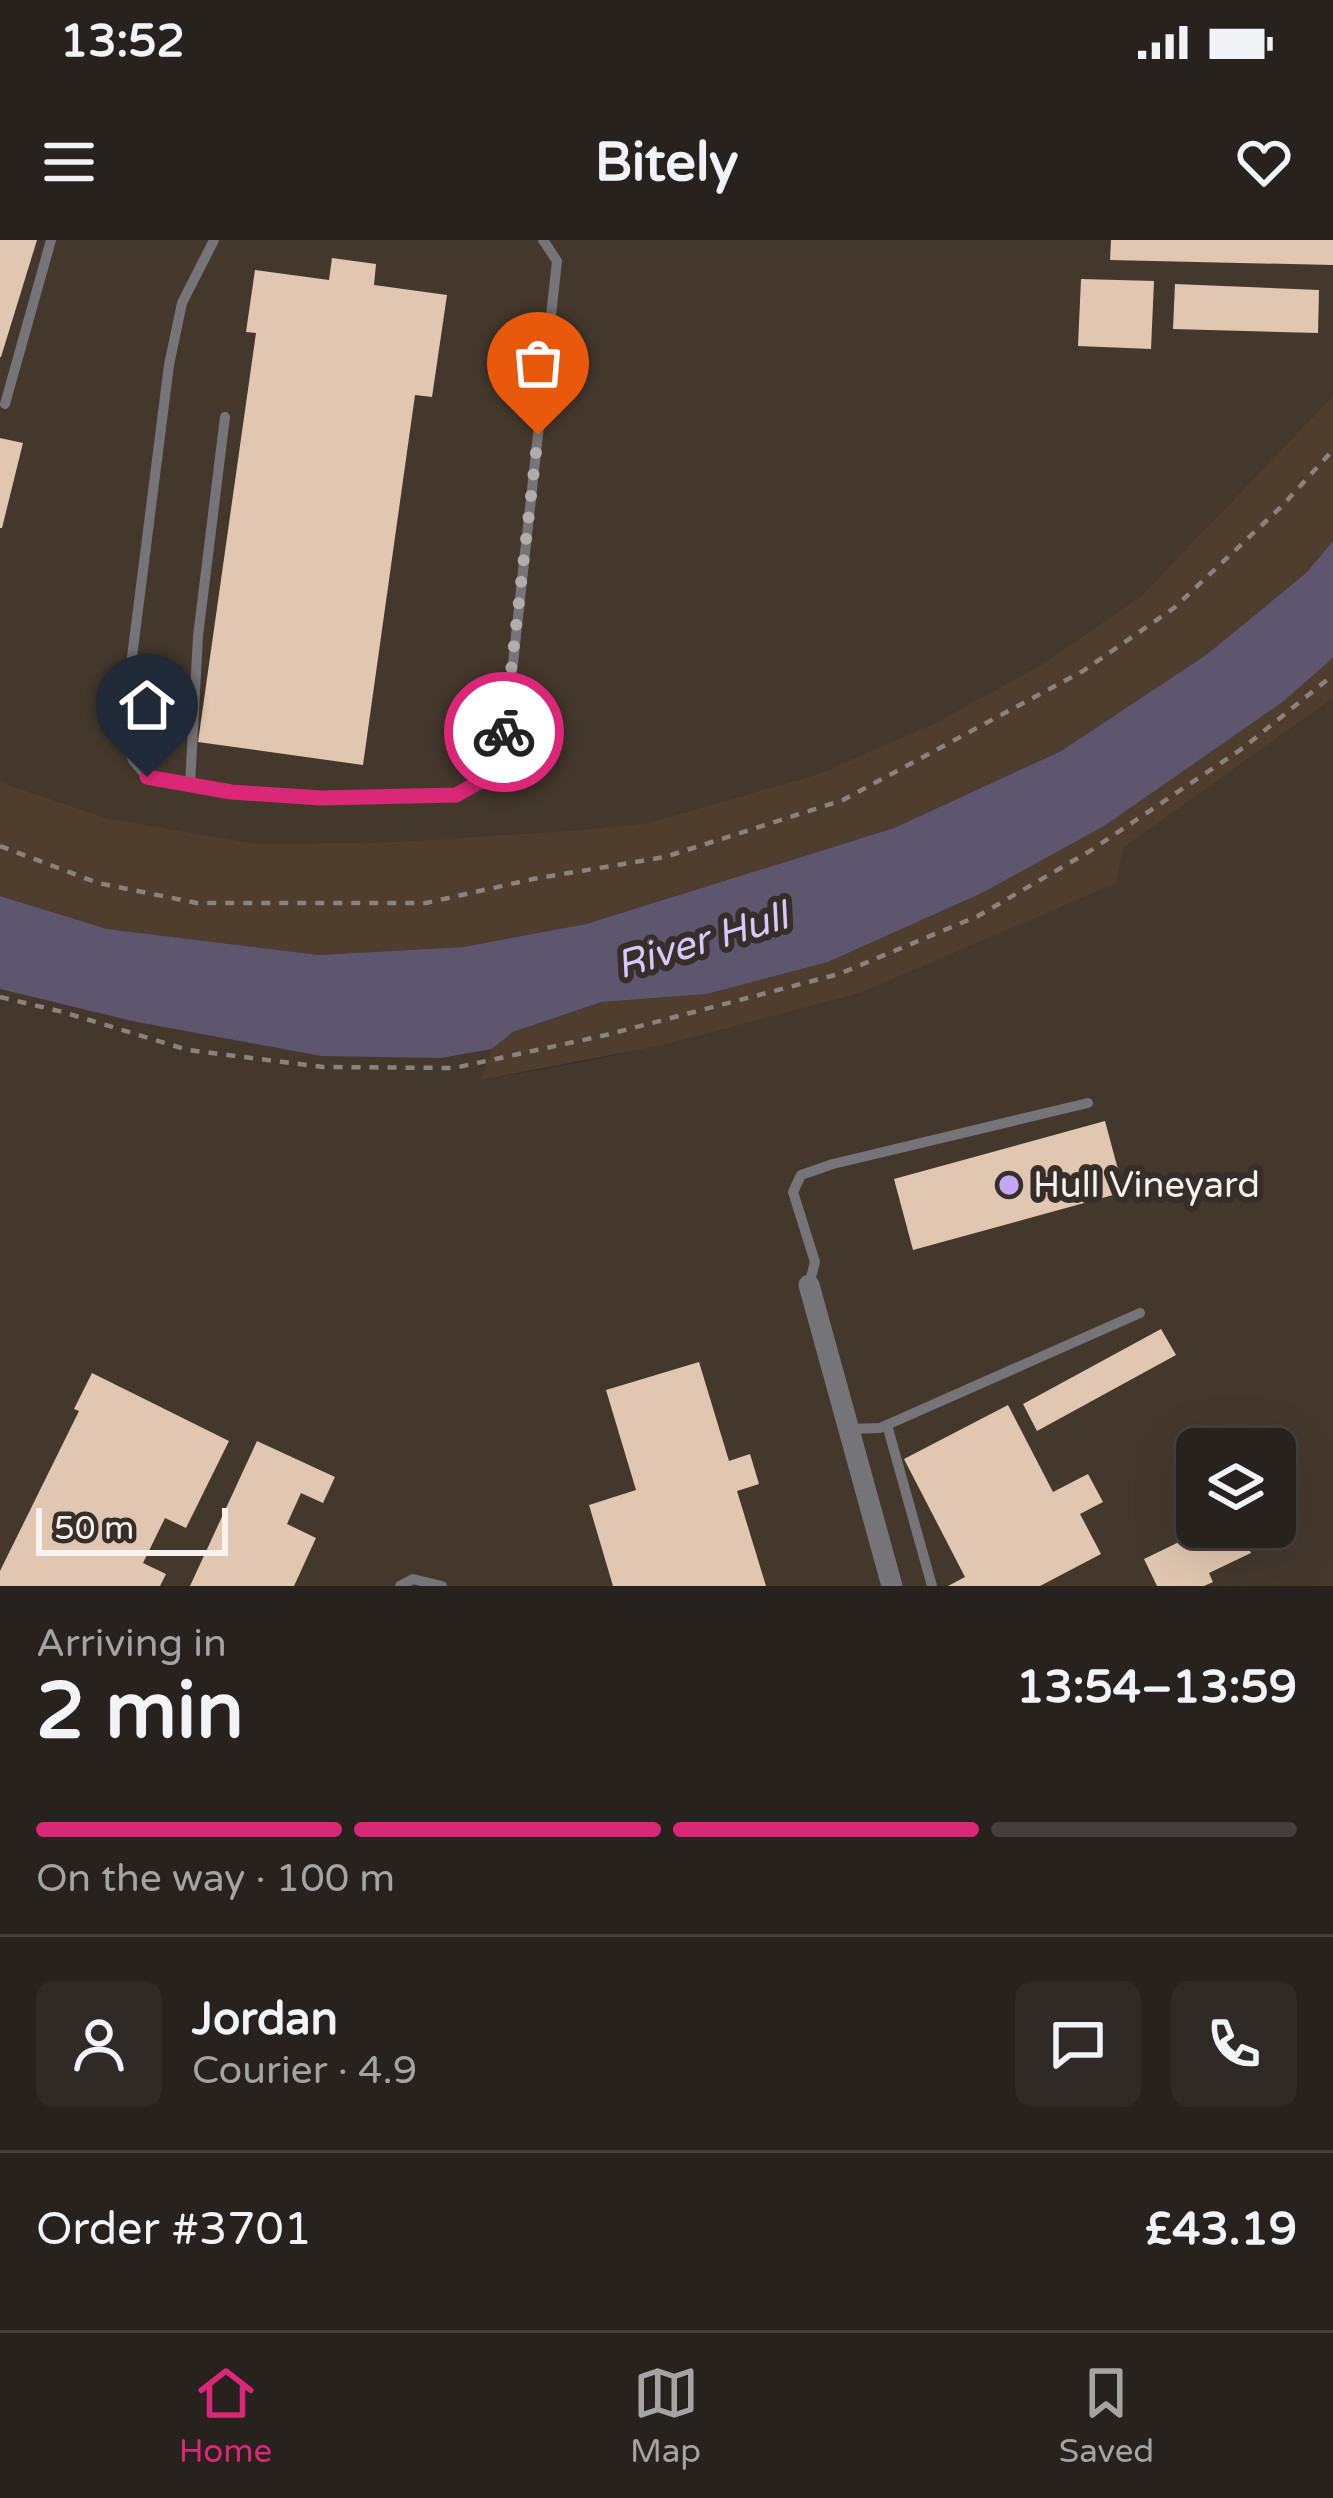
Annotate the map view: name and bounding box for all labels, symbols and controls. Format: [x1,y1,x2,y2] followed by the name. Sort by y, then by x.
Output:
[60,15,185,69] text: 13:52
[36,129,102,195] icon: menu
[1231,129,1297,195] icon: heart
[595,130,738,195] text: Bitely
[487,312,589,435] pin
[505,330,571,396] icon: bag
[96,654,198,777] pin
[114,672,180,738] icon: home
[444,672,564,792] courier
[471,699,537,765] icon: bike
[610,891,798,989] water label: River Hull
[1033,1164,1260,1207] place label: Hull Vineyard
[996,1172,1022,1198] marker: Hull Vineyard
[1176,1428,1296,1548] map controls
[1176,1428,1296,1548] button: layers
[36,1502,228,1555] scale bar
[54,1509,134,1548] text: 50 m
[36,1620,227,1667] text: Arriving in
[1016,1661,1297,1715] text: 13:54–13:59
[36,1665,244,1759] text: 2 min
[36,1855,395,1902] text: On the way · 100 m
[36,1981,162,2107] button: person
[1015,1981,1141,2107] button: chat
[1171,1981,1297,2107] button: phone
[192,1993,338,2047] text: Jordan
[192,2047,417,2094] text: Courier · 4.9
[36,2203,312,2257] text: Order #3701
[1145,2203,1297,2257] text: £43.19
[179,2360,272,2471] tab: Home
[630,2360,701,2471] tab: Map
[1059,2360,1154,2471] tab: Saved

